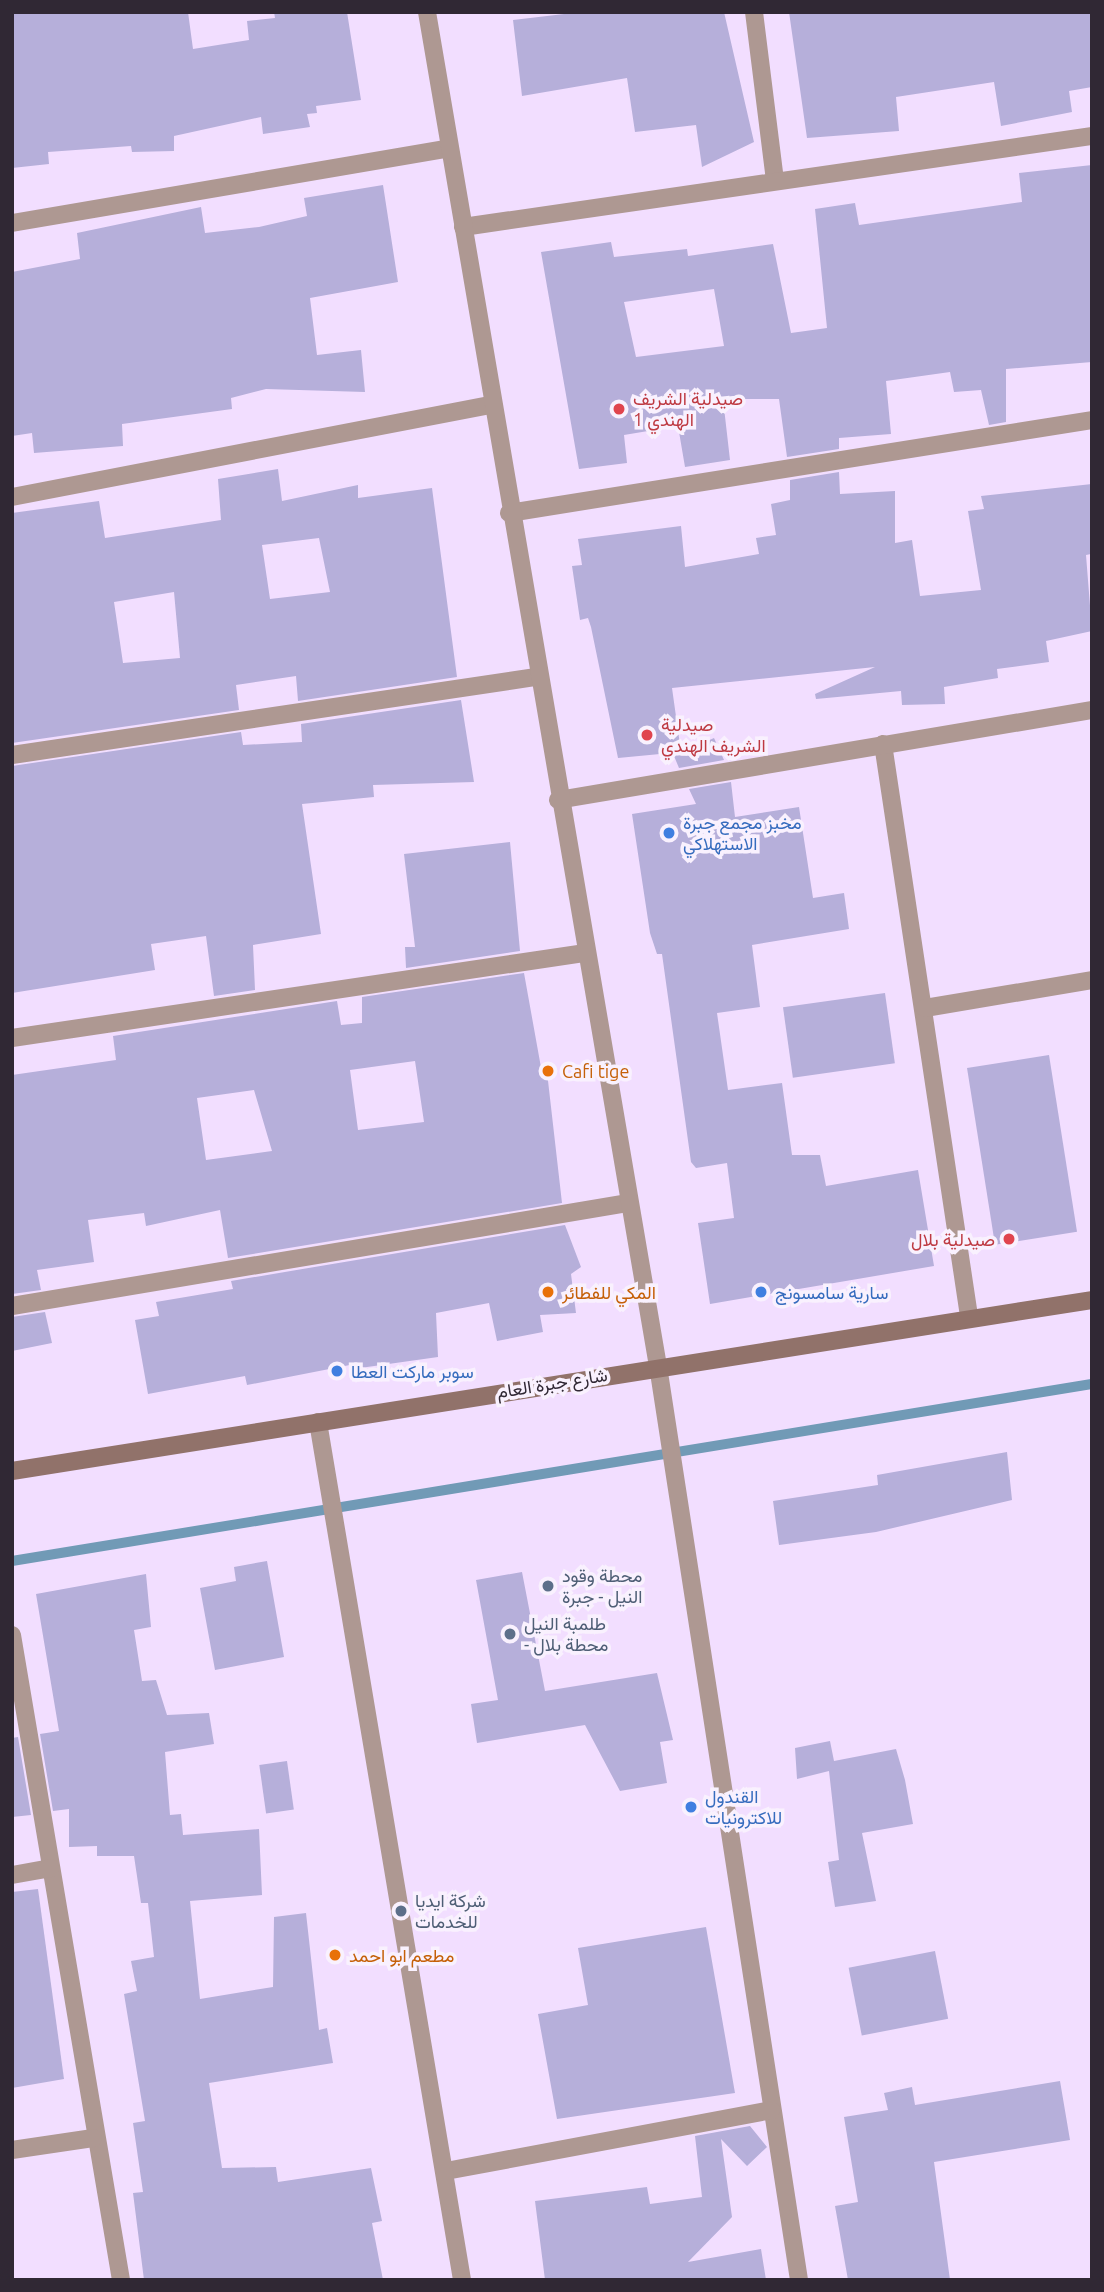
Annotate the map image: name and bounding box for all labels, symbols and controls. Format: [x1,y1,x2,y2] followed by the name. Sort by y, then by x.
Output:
[633,388,743,430] place label: صيدلية الشريف الهندي 1
[611,401,627,417] marker: صيدلية الشريف الهندي 1
[661,714,766,756] place label: صيدلية الشريف الهندي
[639,727,655,743] marker: صيدلية الشريف الهندي
[683,812,802,854] place label: مخبز مجمع جبرة الاستهلاكي
[661,825,677,841] marker: مخبز مجمع جبرة الاستهلاكي
[562,1060,629,1082] place label: Cafi tige
[540,1063,556,1079] marker: Cafi tige
[911,1228,995,1250] place label: صيدلية بلال
[1001,1231,1017,1247] marker: صيدلية بلال
[562,1281,656,1303] place label: المكي للفطائر
[775,1281,888,1303] place label: سارية سامسونج
[540,1284,556,1300] marker: المكي للفطائر
[753,1284,769,1300] marker: سارية سامسونج
[351,1360,474,1382] place label: سوبر ماركت العطا
[329,1363,345,1379] marker: سوبر ماركت العطا
[495,1364,609,1402] street label: شارع جبرة العام
[562,1565,642,1608] place label: محطة وقود النيل - جبرة
[540,1578,556,1594] marker: محطة وقود النيل - جبرة
[524,1613,608,1656] place label: طلمبة النيل - محطة بلال
[502,1626,518,1642] marker: طلمبة النيل - محطة بلال
[705,1786,782,1828] place label: القندول للاكترونيات
[683,1799,699,1815] marker: القندول للاكترونيات
[415,1890,486,1932] place label: شركة ايديا للخدمات
[393,1903,409,1919] marker: شركة ايديا للخدمات
[349,1944,454,1966] place label: مطعم ابو احمد
[327,1947,343,1963] marker: مطعم ابو احمد

